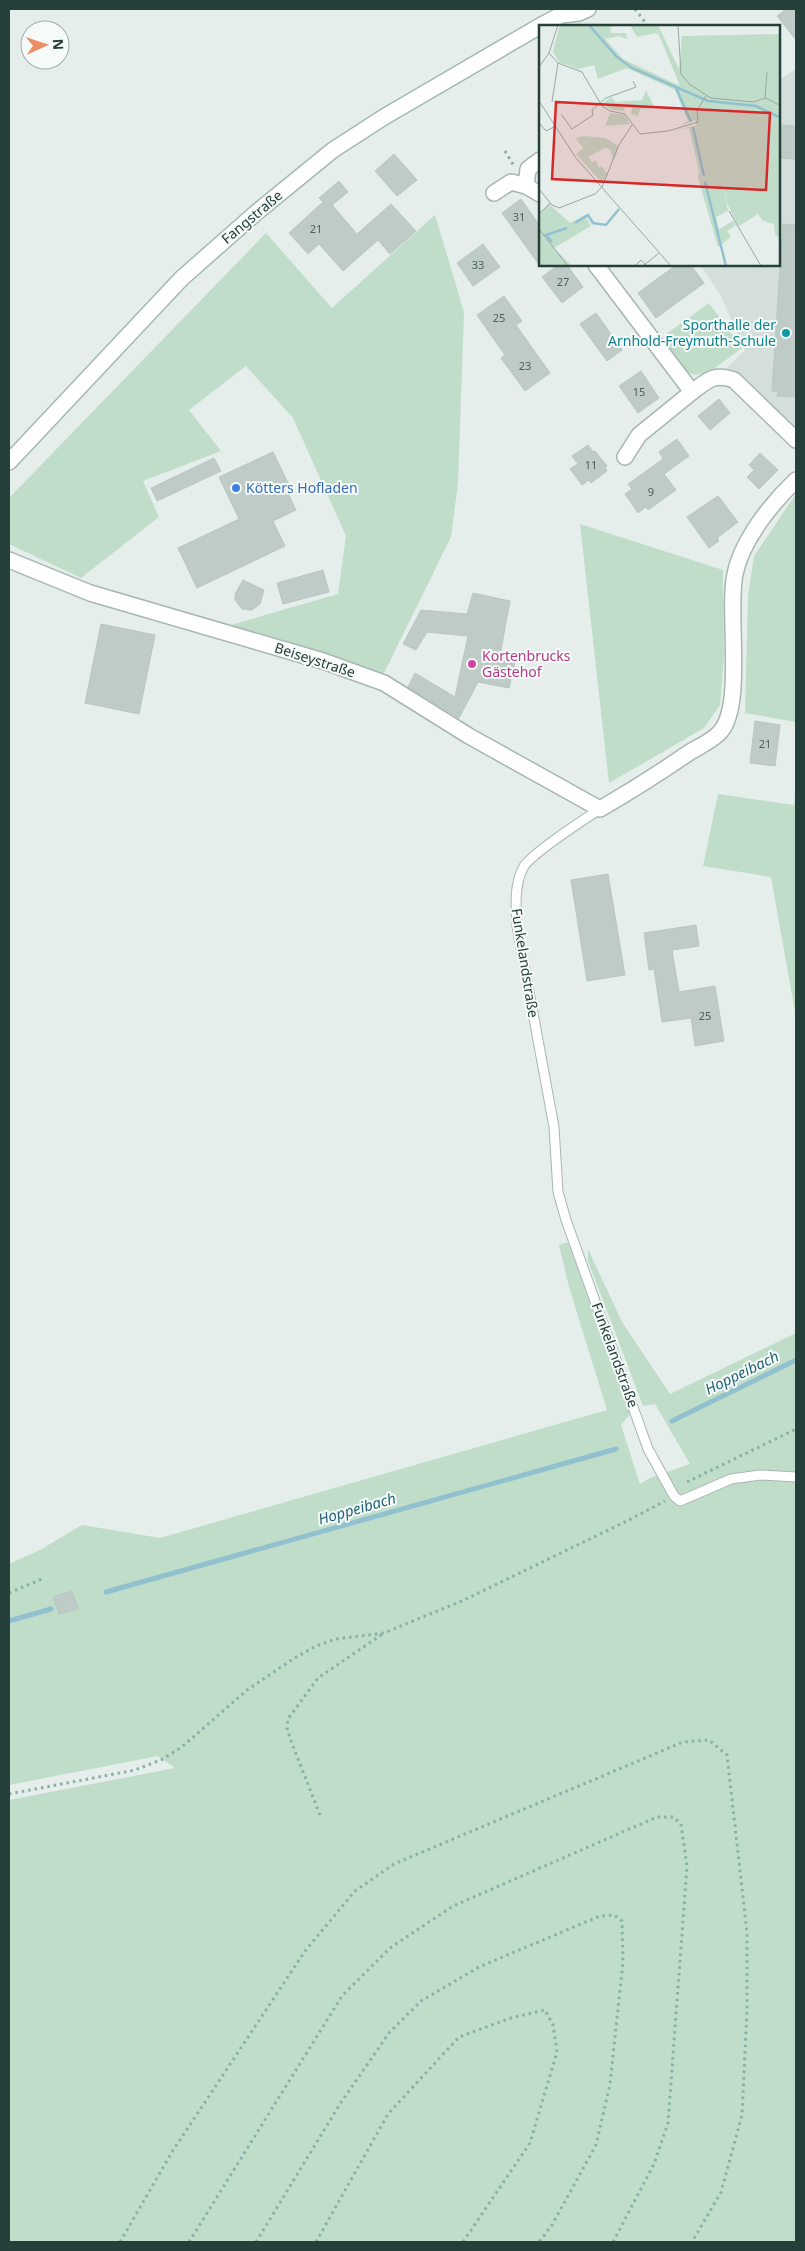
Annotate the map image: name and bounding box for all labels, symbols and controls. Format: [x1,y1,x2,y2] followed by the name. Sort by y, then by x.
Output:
[20,20,70,70] north arrow
[539,25,780,266] inset map
[49,38,68,50] text: N
[217,185,286,248] street label: Fangstraße
[513,209,525,224] house number: 31
[310,221,322,236] house number: 21
[472,257,484,272] house number: 33
[557,274,569,289] house number: 27
[493,310,505,325] house number: 25
[608,315,776,350] place label: Sporthalle der Arnhold-Freymuth-Schule
[780,327,792,339] marker: Sporthalle der Arnhold-Freymuth-Schule
[519,358,531,373] house number: 23
[633,384,645,399] house number: 15
[585,457,597,472] house number: 11
[246,478,358,497] place label: Kötters Hofladen
[230,482,242,494] marker: Kötters Hofladen
[648,484,654,499] house number: 9
[272,638,358,682] street label: Beiseystraße
[482,646,571,681] place label: Kortenbrucks Gästehof
[466,658,478,670] marker: Kortenbrucks Gästehof
[759,736,771,751] house number: 21
[507,907,544,1019] street label: Funkelandstraße
[699,1008,711,1023] house number: 25
[588,1300,643,1410] street label: Funkelandstraße
[701,1346,782,1399] water label: Hoppeibach
[315,1487,398,1529] water label: Hoppeibach

